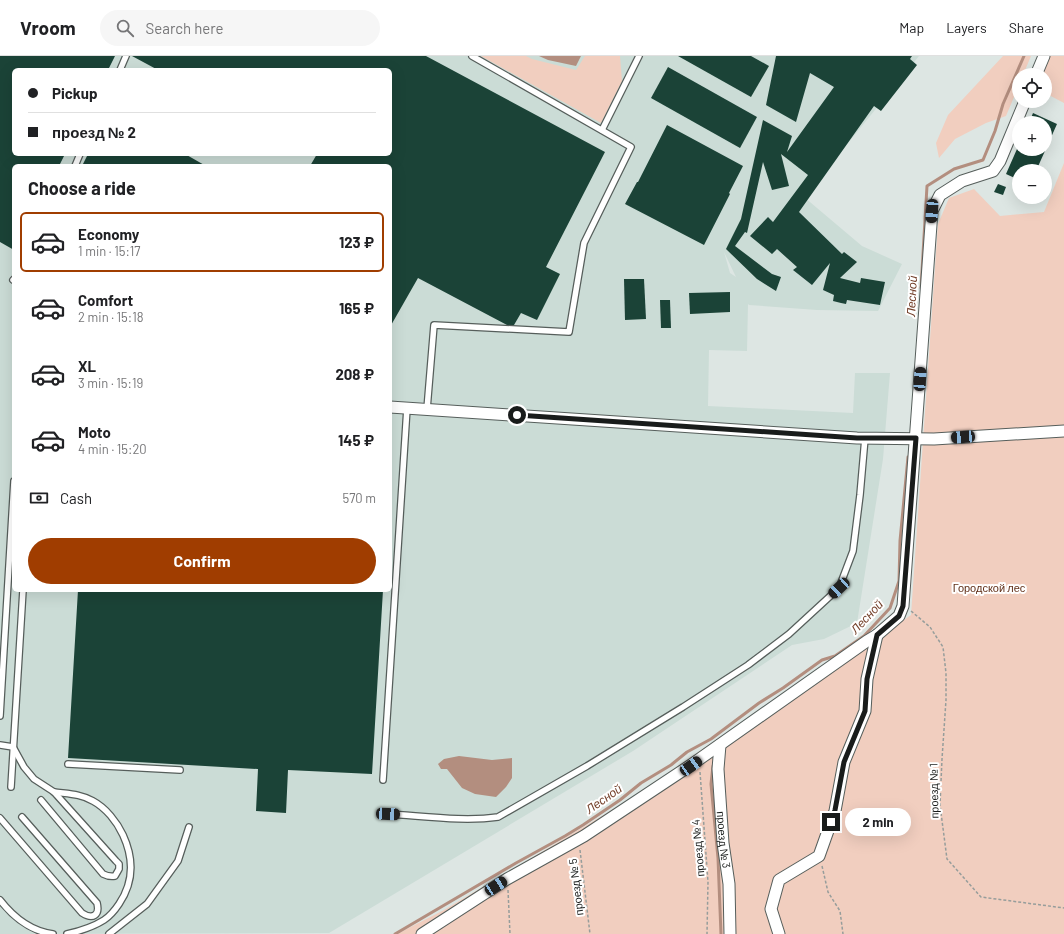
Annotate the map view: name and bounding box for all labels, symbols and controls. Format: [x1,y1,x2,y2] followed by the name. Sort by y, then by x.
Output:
[100,10,380,46] search box
[20,16,76,39] text: Vroom
[114,17,136,39] icon: search
[146,19,224,37] text: Search here
[899,19,924,36] text: Map
[946,19,987,36] text: Layers
[1009,19,1044,36] text: Share
[1012,68,1052,204] map controls
[1012,68,1052,108] button: locate
[52,84,98,102] text: Pickup
[1012,116,1052,156] button: +
[52,123,136,141] text: проезд № 2
[1012,164,1052,204] button: −
[28,177,136,199] text: Choose a ride
[925,199,939,223] car
[30,224,66,260] icon: car
[78,225,139,243] text: Economy
[339,233,374,251] text: 123 ₽
[78,243,141,259] text: 1 min · 15:17
[903,275,919,318] water label: Лесной
[30,290,66,326] icon: car
[78,291,133,309] text: Comfort
[339,299,374,317] text: 165 ₽
[78,309,144,325] text: 2 min · 15:18
[30,356,66,392] icon: car
[78,357,96,375] text: XL
[335,365,374,383] text: 208 ₽
[913,367,927,391] car
[78,375,143,391] text: 3 min · 15:19
[508,406,526,424] route start
[30,422,66,458] icon: car
[78,423,111,441] text: Moto
[951,430,975,444] car
[338,431,374,449] text: 145 ₽
[78,441,147,457] text: 4 min · 15:20
[28,487,50,509] icon: cash
[60,489,92,507] text: Cash
[342,490,376,506] text: 570 m
[28,538,376,584] button: Confirm
[826,575,852,601] car
[953,581,1026,594] park label: Городской лес
[847,596,885,637] water label: Лесной
[678,754,704,778] car
[927,763,940,819] street label: проезд № 1
[582,781,624,816] water label: Лесной
[376,807,400,821] car
[845,808,911,836] callout: 2 min
[715,811,734,869] street label: проезд № 3
[822,813,840,831] route end
[862,814,894,830] text: 2 min
[689,819,706,877] street label: проезд № 4
[566,858,585,916] street label: проезд № 5
[483,874,509,898] car

